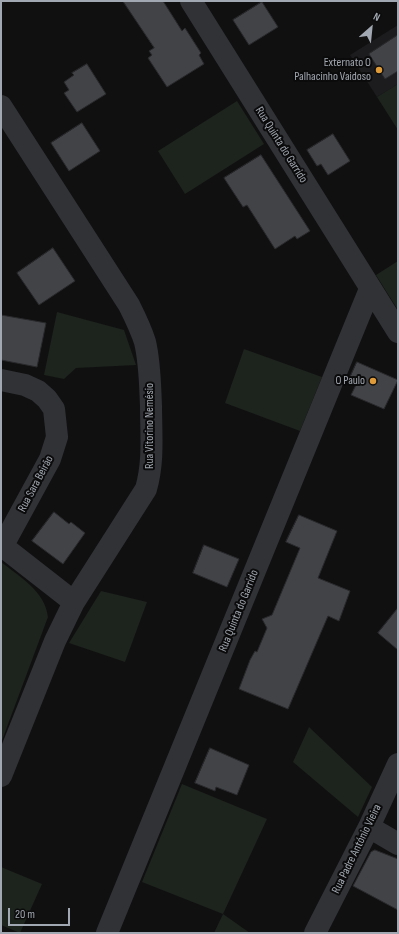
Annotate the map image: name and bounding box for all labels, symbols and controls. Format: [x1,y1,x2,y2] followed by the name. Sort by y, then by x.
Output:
[351,8,391,48] north arrow
[371,10,382,24] text: N
[294,56,371,84] place label: Externato O Palhacinho Vaidoso
[374,65,384,75] marker: Externato O Palhacinho Vaidoso
[252,104,310,186] street label: Rua Quinta do Garrido
[335,374,365,388] place label: O Paulo
[368,376,378,386] marker: O Paulo
[143,383,157,469] street label: Rua Vitorino Nemésio
[15,453,57,515] street label: Rua Sara Beirão
[216,568,262,654] street label: Rua Quinta do Garrido
[329,802,385,896] street label: Rua Padre António Vieira
[10,900,72,926] scale bar
[15,907,35,922] text: 20 m

